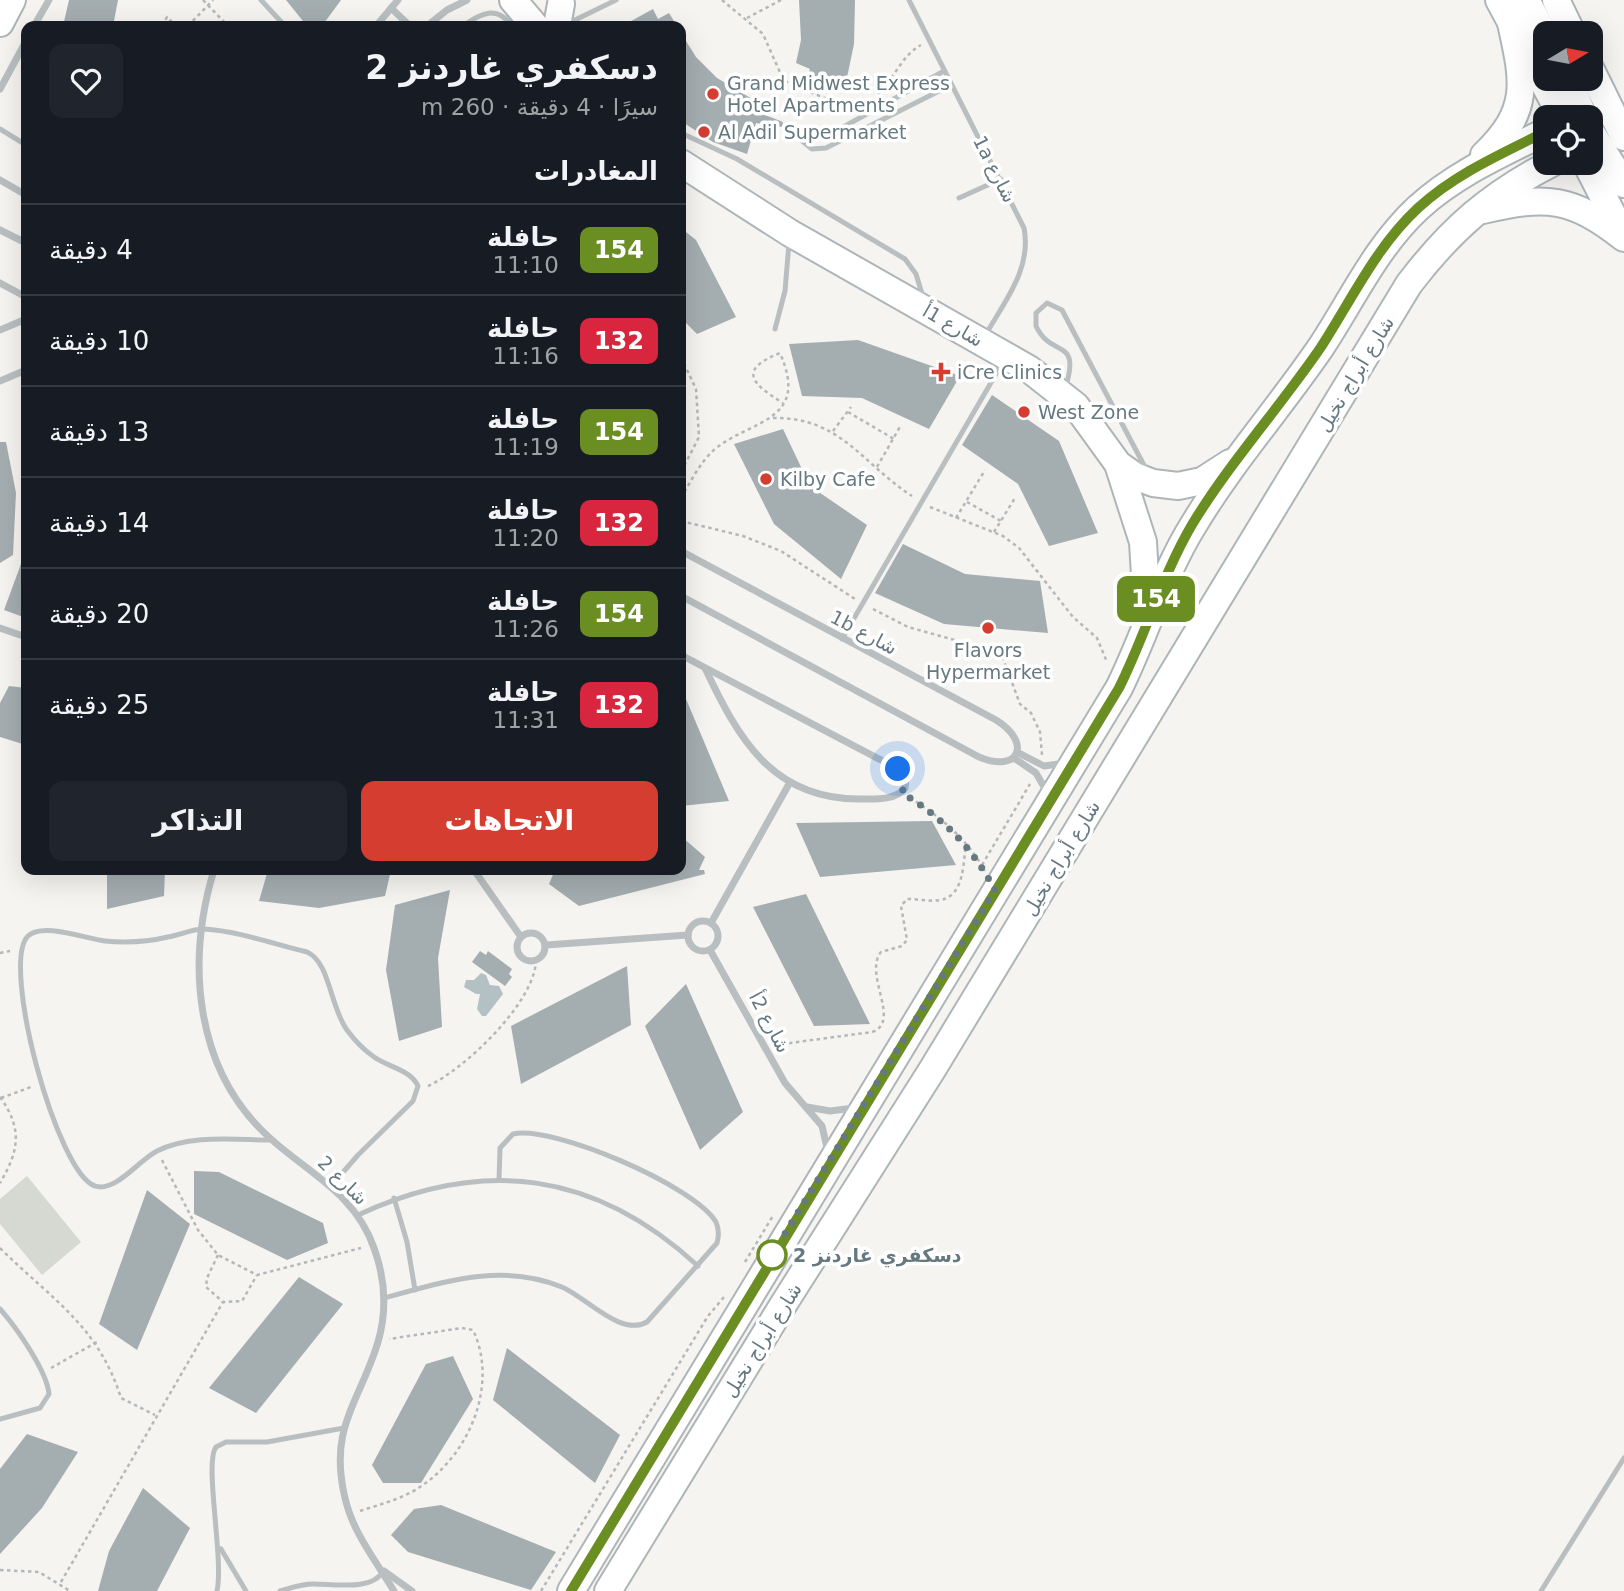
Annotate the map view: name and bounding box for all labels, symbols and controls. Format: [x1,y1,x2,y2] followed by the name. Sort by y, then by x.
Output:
[1533,21,1603,91] north arrow
[1533,21,1603,175] map controls
[49,44,123,118] button: heart
[365,48,658,87] text: دسكفري غاردنز 2
[727,72,950,116] place label: Grand Midwest Express Hotel Apartments
[705,86,721,102] marker: Grand Midwest Express Hotel Apartments
[421,94,658,120] text: سيرًا · 4 دقيقة · 260 m
[1533,105,1603,175] button: locate
[718,121,906,143] place label: Al Adil Supermarket
[696,124,712,140] marker: Al Adil Supermarket
[968,132,1021,207] street label: 1a شارع
[534,156,658,186] text: المغادرات
[487,222,559,252] text: حافلة
[49,235,133,265] text: 4 دقيقة
[594,236,644,264] text: 154
[493,252,559,278] text: 11:10
[919,298,987,352] street label: شارع 1أ
[1311,312,1399,436] street label: شارع أبراج نخيل
[487,313,559,343] text: حافلة
[49,326,149,356] text: 10 دقيقة
[594,327,644,355] text: 132
[493,343,559,369] text: 11:16
[957,361,1062,383] place label: iCre Clinics
[931,362,951,382] marker: iCre Clinics
[1038,401,1139,423] place label: West Zone
[487,404,559,434] text: حافلة
[1016,404,1032,420] marker: West Zone
[49,417,149,447] text: 13 دقيقة
[594,418,644,446] text: 154
[493,434,559,460] text: 11:19
[780,468,876,490] place label: Kilby Cafe
[758,471,774,487] marker: Kilby Cafe
[487,495,559,525] text: حافلة
[49,508,149,538] text: 14 دقيقة
[594,509,644,537] text: 132
[493,525,559,551] text: 11:20
[1116,576,1196,622] line badge: 154
[1131,585,1181,613] text: 154
[487,586,559,616] text: حافلة
[49,599,149,629] text: 20 دقيقة
[594,600,644,628] text: 154
[826,605,901,660] street label: 1b شارع
[493,616,559,642] text: 11:26
[980,620,996,636] marker: Flavors Hypermarket
[926,639,1050,683] place label: Flavors Hypermarket
[487,677,559,707] text: حافلة
[49,690,149,720] text: 25 دقيقة
[594,691,644,719] text: 132
[493,707,559,733] text: 11:31
[880,751,915,786] your location
[49,781,347,861] button: التذاكر
[361,781,658,861] button: الاتجاهات
[1017,796,1105,920] street label: شارع أبراج نخيل
[744,987,796,1057] street label: شارع 2أ
[313,1151,372,1210] street label: شارع 2
[757,1240,787,1270] marker: دسكفري غاردنز 2
[793,1244,962,1268] place label: دسكفري غاردنز 2
[717,1278,807,1402] street label: شارع أبراج نخيل

